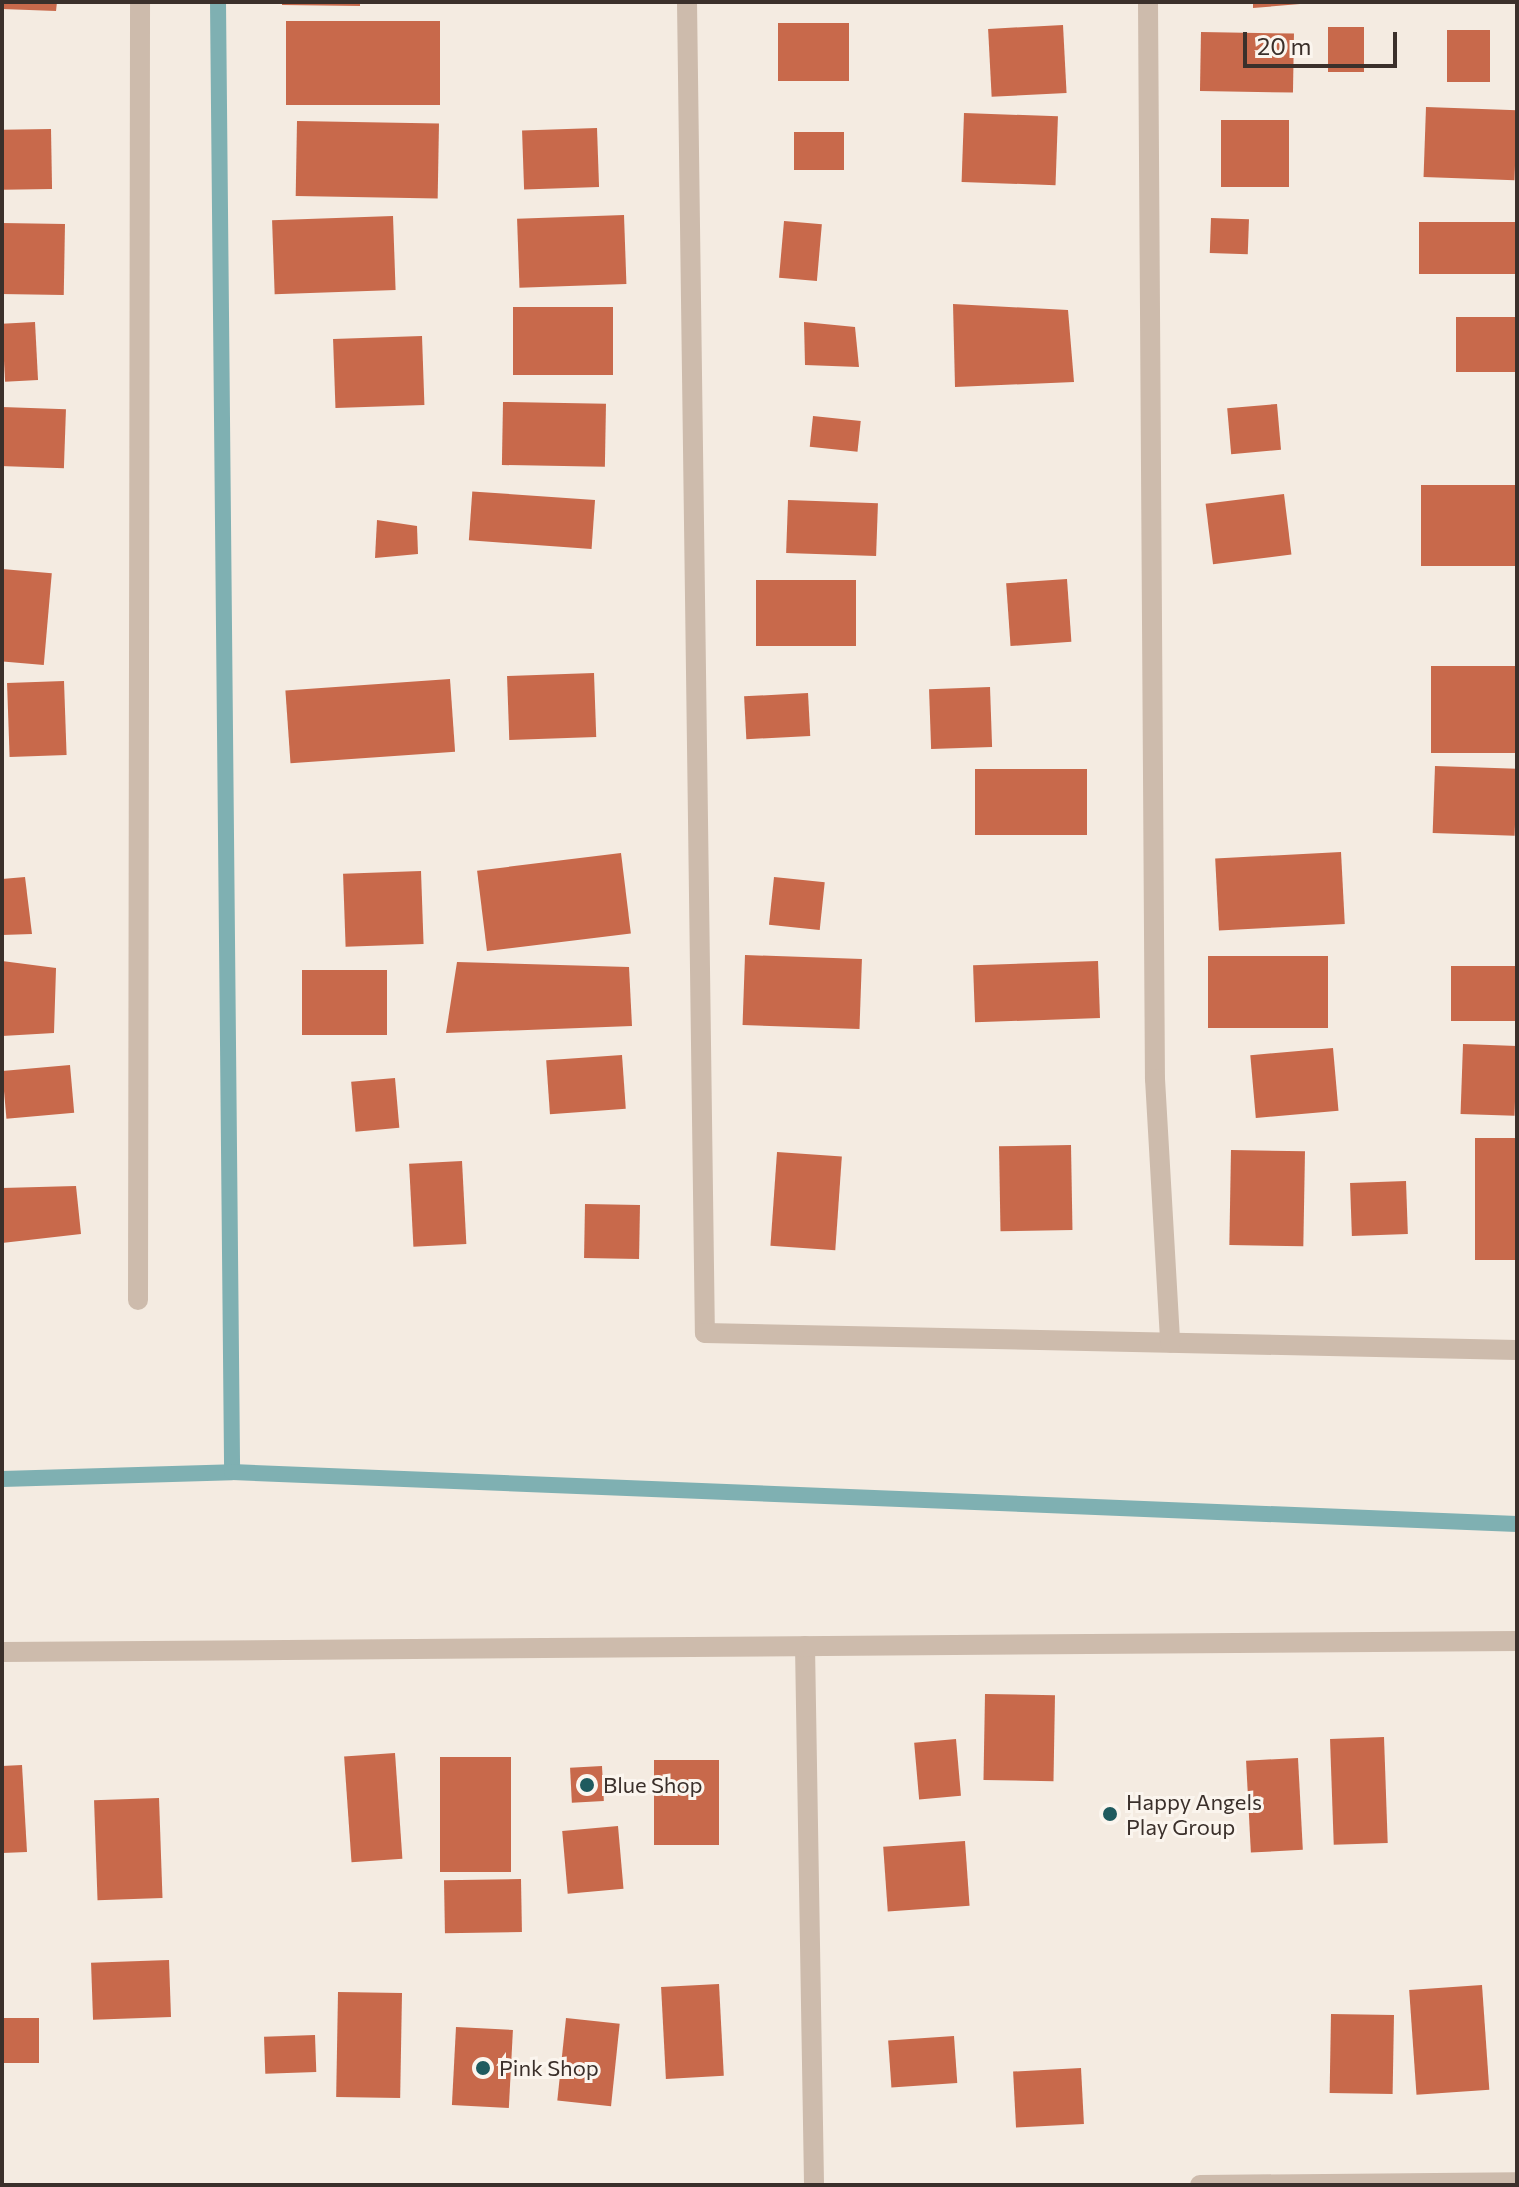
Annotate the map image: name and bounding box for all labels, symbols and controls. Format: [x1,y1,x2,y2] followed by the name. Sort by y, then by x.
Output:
[1247,16,1401,66] scale bar
[1257,31,1311,60] text: 20 m
[603,1772,703,1798] place label: Blue Shop
[578,1776,596,1794] marker: Blue Shop
[1126,1788,1262,1840] place label: Happy Angels Play Group
[1101,1805,1119,1823] marker: Happy Angels Play Group
[499,2055,599,2081] place label: Pink Shop
[474,2059,492,2077] marker: Pink Shop

